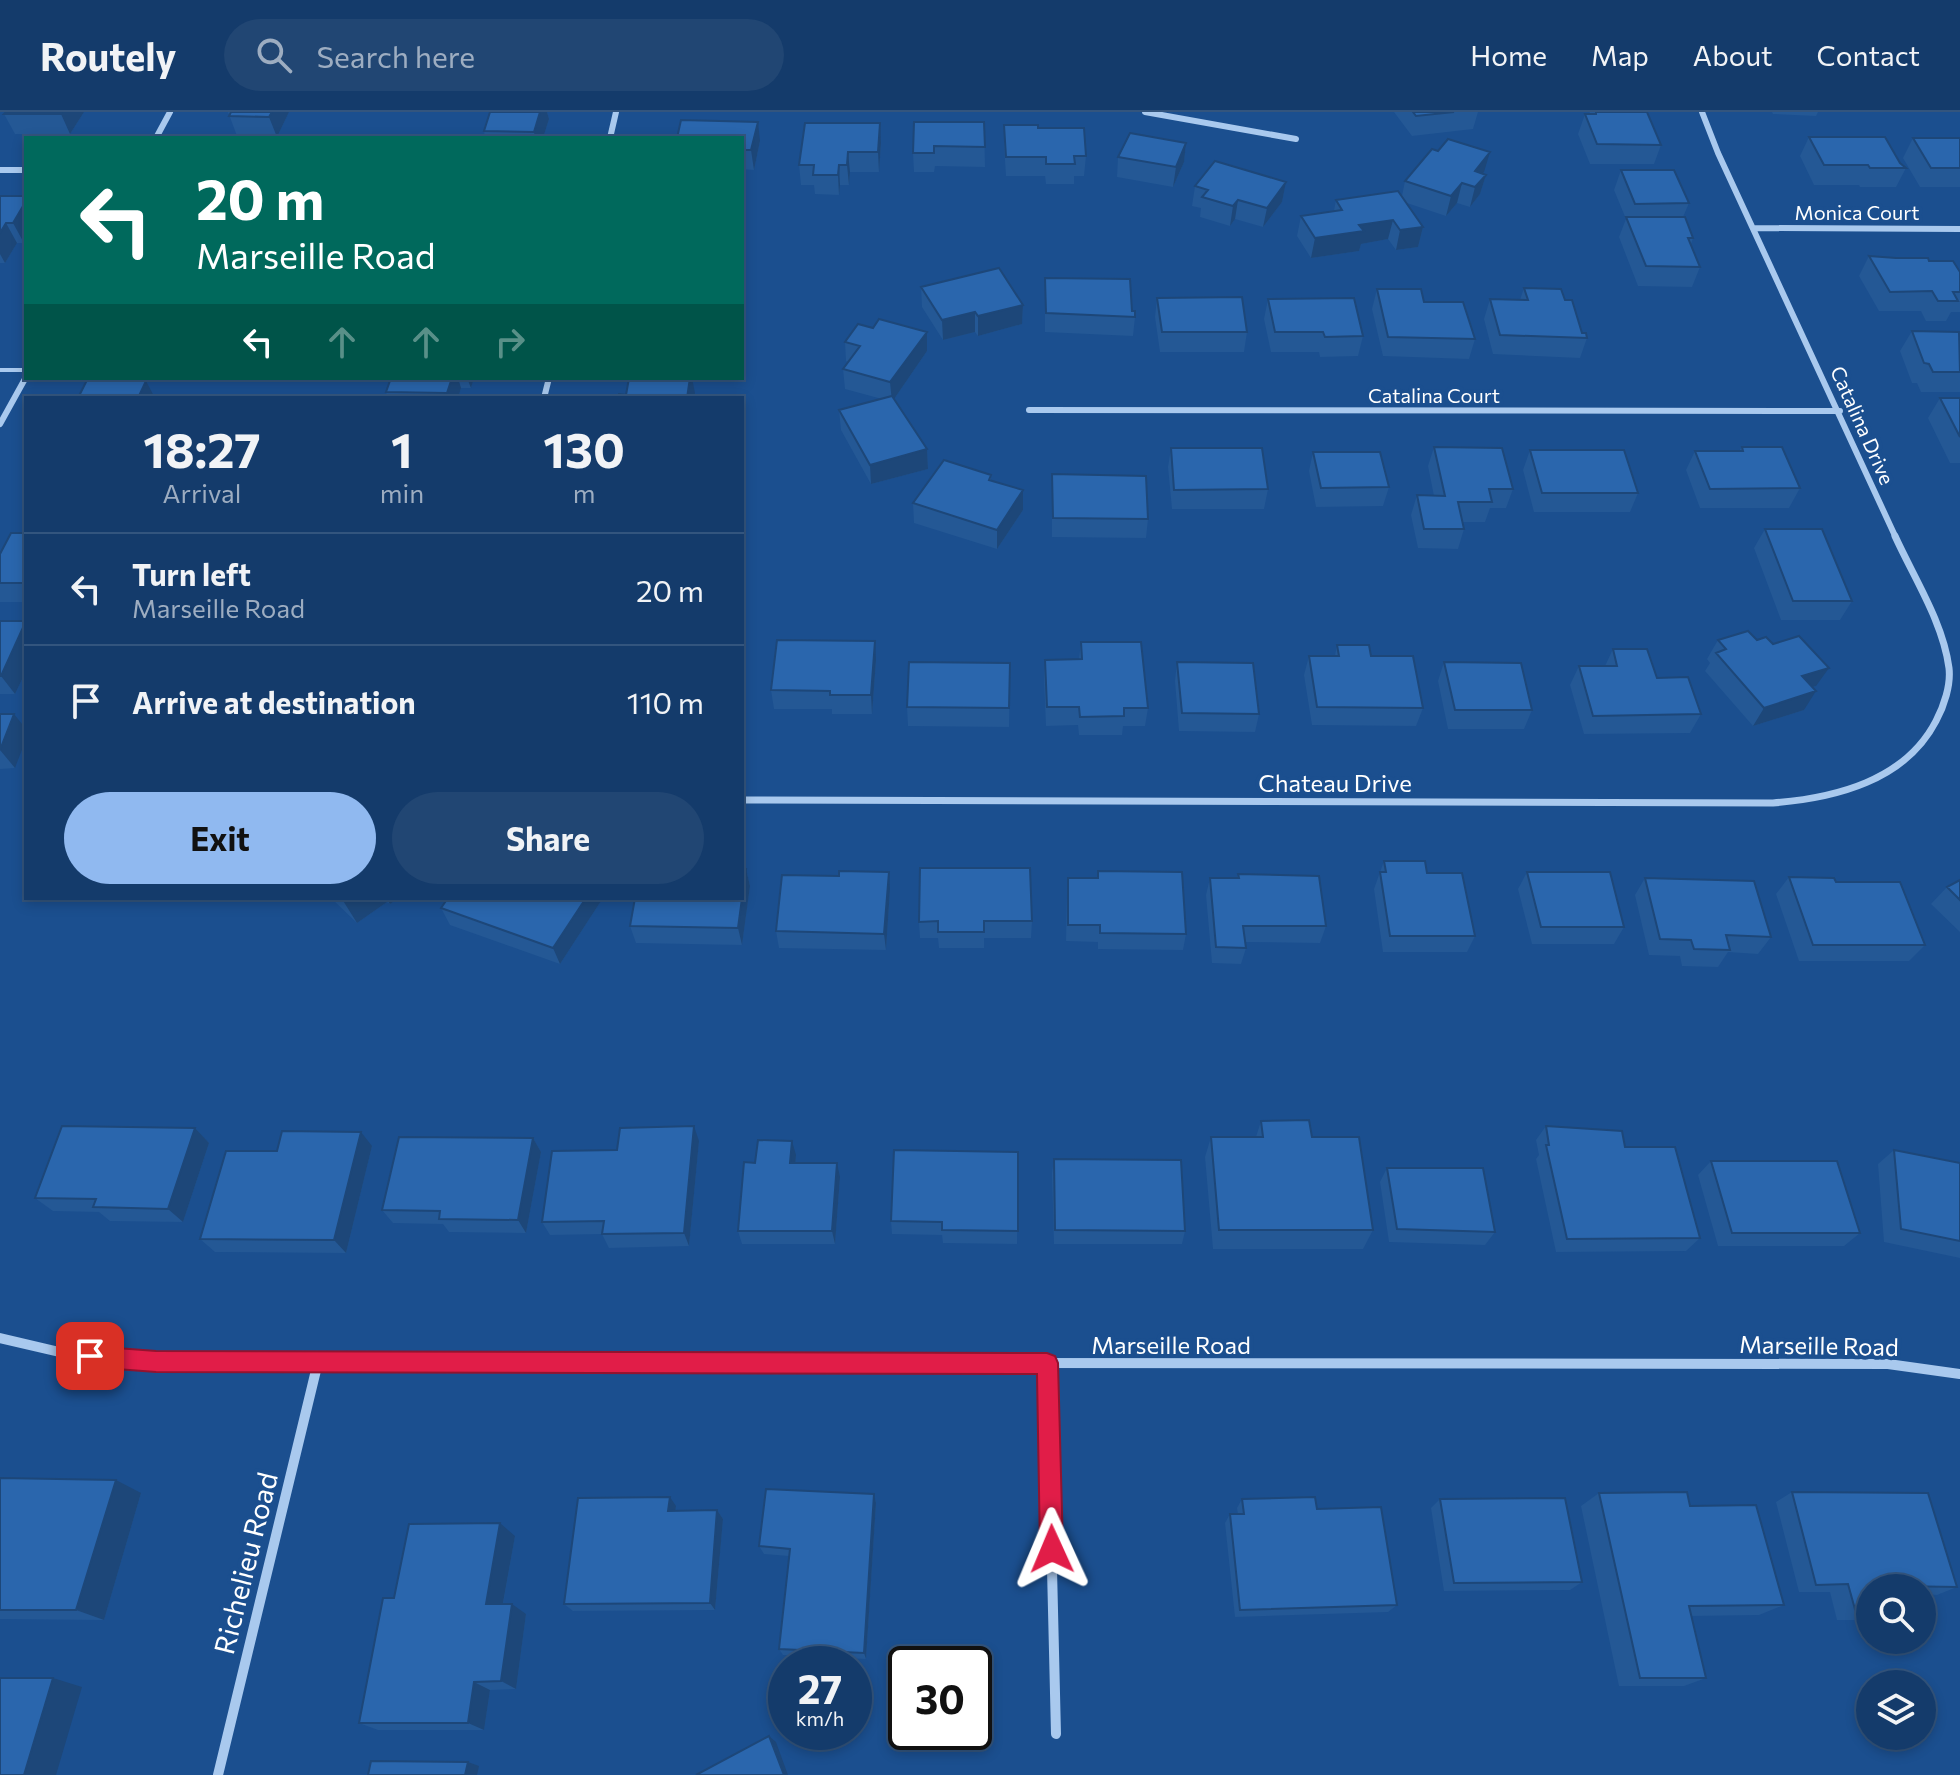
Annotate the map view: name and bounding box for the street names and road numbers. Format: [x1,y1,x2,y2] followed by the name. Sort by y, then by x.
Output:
[1795,200,1919,224] street label: Monica Court
[1826,362,1900,488] street label: Catalina Drive
[1368,383,1500,407] street label: Catalina Court
[1258,768,1412,797] street label: Chateau Drive
[1739,1329,1899,1361] street label: Marseille Road
[1091,1330,1251,1359] street label: Marseille Road
[206,1469,284,1657] street label: Richelieu Road

